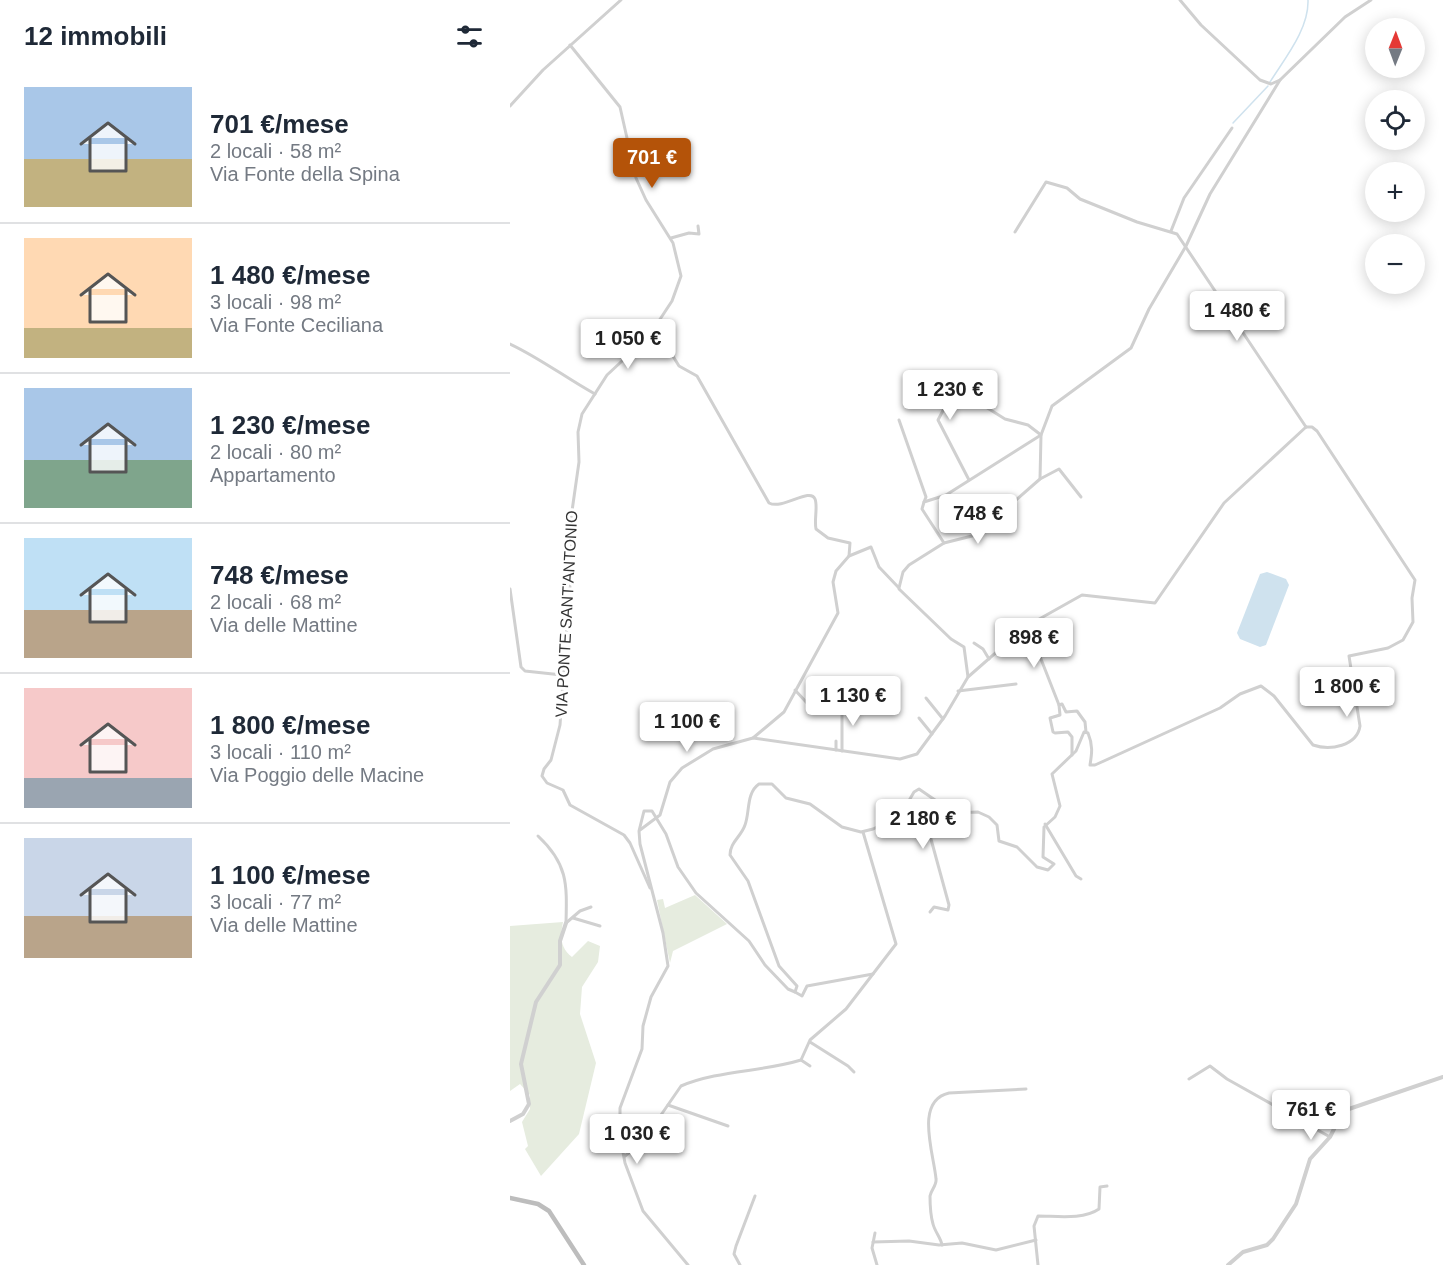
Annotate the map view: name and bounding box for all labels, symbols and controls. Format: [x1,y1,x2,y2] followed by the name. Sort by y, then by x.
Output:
[1365,18,1425,78] north arrow
[1365,18,1425,294] map controls
[453,20,486,53] icon: filters
[24,21,167,51] text: 12 immobili
[1365,90,1425,150] button: locate
[210,109,349,139] text: 701 €/mese
[72,111,144,183] icon: home
[610,138,694,189] pin: 701 €
[210,140,341,162] text: 2 locali · 58 m²
[627,146,677,168] text: 701 €
[1365,162,1425,222] button: +
[210,163,400,185] text: Via Fonte della Spina
[1365,234,1425,294] button: −
[210,260,370,290] text: 1 480 €/mese
[72,262,144,334] icon: home
[210,291,341,313] text: 3 locali · 98 m²
[1182,291,1292,342] pin: 1 480 €
[1204,299,1270,321] text: 1 480 €
[210,314,383,336] text: Via Fonte Ceciliana
[573,319,683,370] pin: 1 050 €
[595,327,661,349] text: 1 050 €
[895,370,1005,421] pin: 1 230 €
[917,378,983,400] text: 1 230 €
[210,410,370,440] text: 1 230 €/mese
[72,412,144,484] icon: home
[210,441,341,463] text: 2 locali · 80 m²
[210,464,336,486] text: Appartamento
[936,494,1020,545] pin: 748 €
[953,502,1003,524] text: 748 €
[553,510,580,718] street label: VIA PONTE SANT'ANTONIO
[210,560,349,590] text: 748 €/mese
[72,562,144,634] icon: home
[210,591,341,613] text: 2 locali · 68 m²
[210,614,358,636] text: Via delle Mattine
[992,618,1076,669] pin: 898 €
[1009,626,1059,648] text: 898 €
[1292,667,1402,718] pin: 1 800 €
[1314,675,1380,697] text: 1 800 €
[798,676,908,727] pin: 1 130 €
[820,684,886,706] text: 1 130 €
[632,702,742,753] pin: 1 100 €
[210,710,370,740] text: 1 800 €/mese
[654,710,720,732] text: 1 100 €
[72,712,144,784] icon: home
[210,741,351,763] text: 3 locali · 110 m²
[210,764,424,786] text: Via Poggio delle Macine
[868,799,978,850] pin: 2 180 €
[890,807,956,829] text: 2 180 €
[210,860,370,890] text: 1 100 €/mese
[72,862,144,934] icon: home
[210,891,341,913] text: 3 locali · 77 m²
[210,914,358,936] text: Via delle Mattine
[1269,1090,1353,1141] pin: 761 €
[1286,1098,1336,1120] text: 761 €
[582,1114,692,1165] pin: 1 030 €
[604,1122,670,1144] text: 1 030 €

